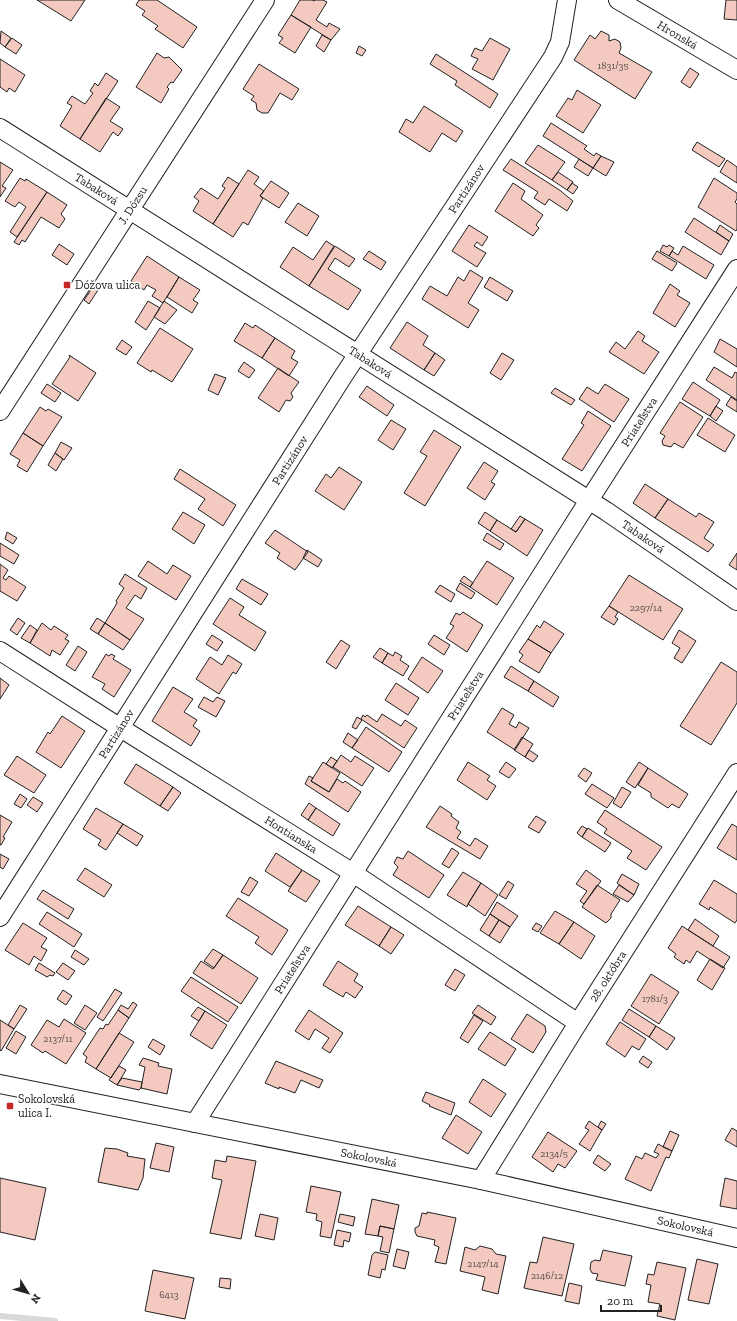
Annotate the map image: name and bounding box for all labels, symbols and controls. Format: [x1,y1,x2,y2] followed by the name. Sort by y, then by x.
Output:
[655,18,700,52] street label: Hronská
[597,60,629,72] house number: 1831/35
[445,161,488,216] street label: Partizánov
[72,170,121,208] street label: Tabaková
[115,183,150,227] street label: J. Dózsu
[75,278,141,292] place label: Dóžova ulica
[62,280,72,290] marker: Dóžova ulica
[346,343,395,381] street label: Tabaková
[618,394,660,449] street label: Priateľstva
[269,433,311,488] street label: Partizánov
[619,517,668,556] street label: Tabaková
[630,602,663,614] house number: 2297/14
[445,668,486,723] street label: Priateľstva
[95,706,137,761] street label: Partizánov
[262,813,320,856] street label: Hontianska
[271,942,313,997] street label: Priateľstva
[586,948,629,1004] street label: 28. októbra
[642,993,668,1005] house number: 1781/3
[43,1033,73,1045] house number: 2137/11
[18,1092,75,1120] place label: Sokolovská ulica I.
[5,1101,15,1111] marker: Sokolovská ulica I.
[339,1145,398,1170] street label: Sokolovská
[540,1148,568,1160] house number: 2134/5
[656,1213,715,1239] street label: Sokolovská
[467,1258,499,1270] house number: 2147/14
[531,1270,563,1282] house number: 2146/12
[8,1273,48,1313] north arrow
[601,1287,661,1313] scale bar
[159,1289,179,1301] house number: 6413
[27,1291,43,1306] text: N
[607,1294,634,1308] text: 20 m

